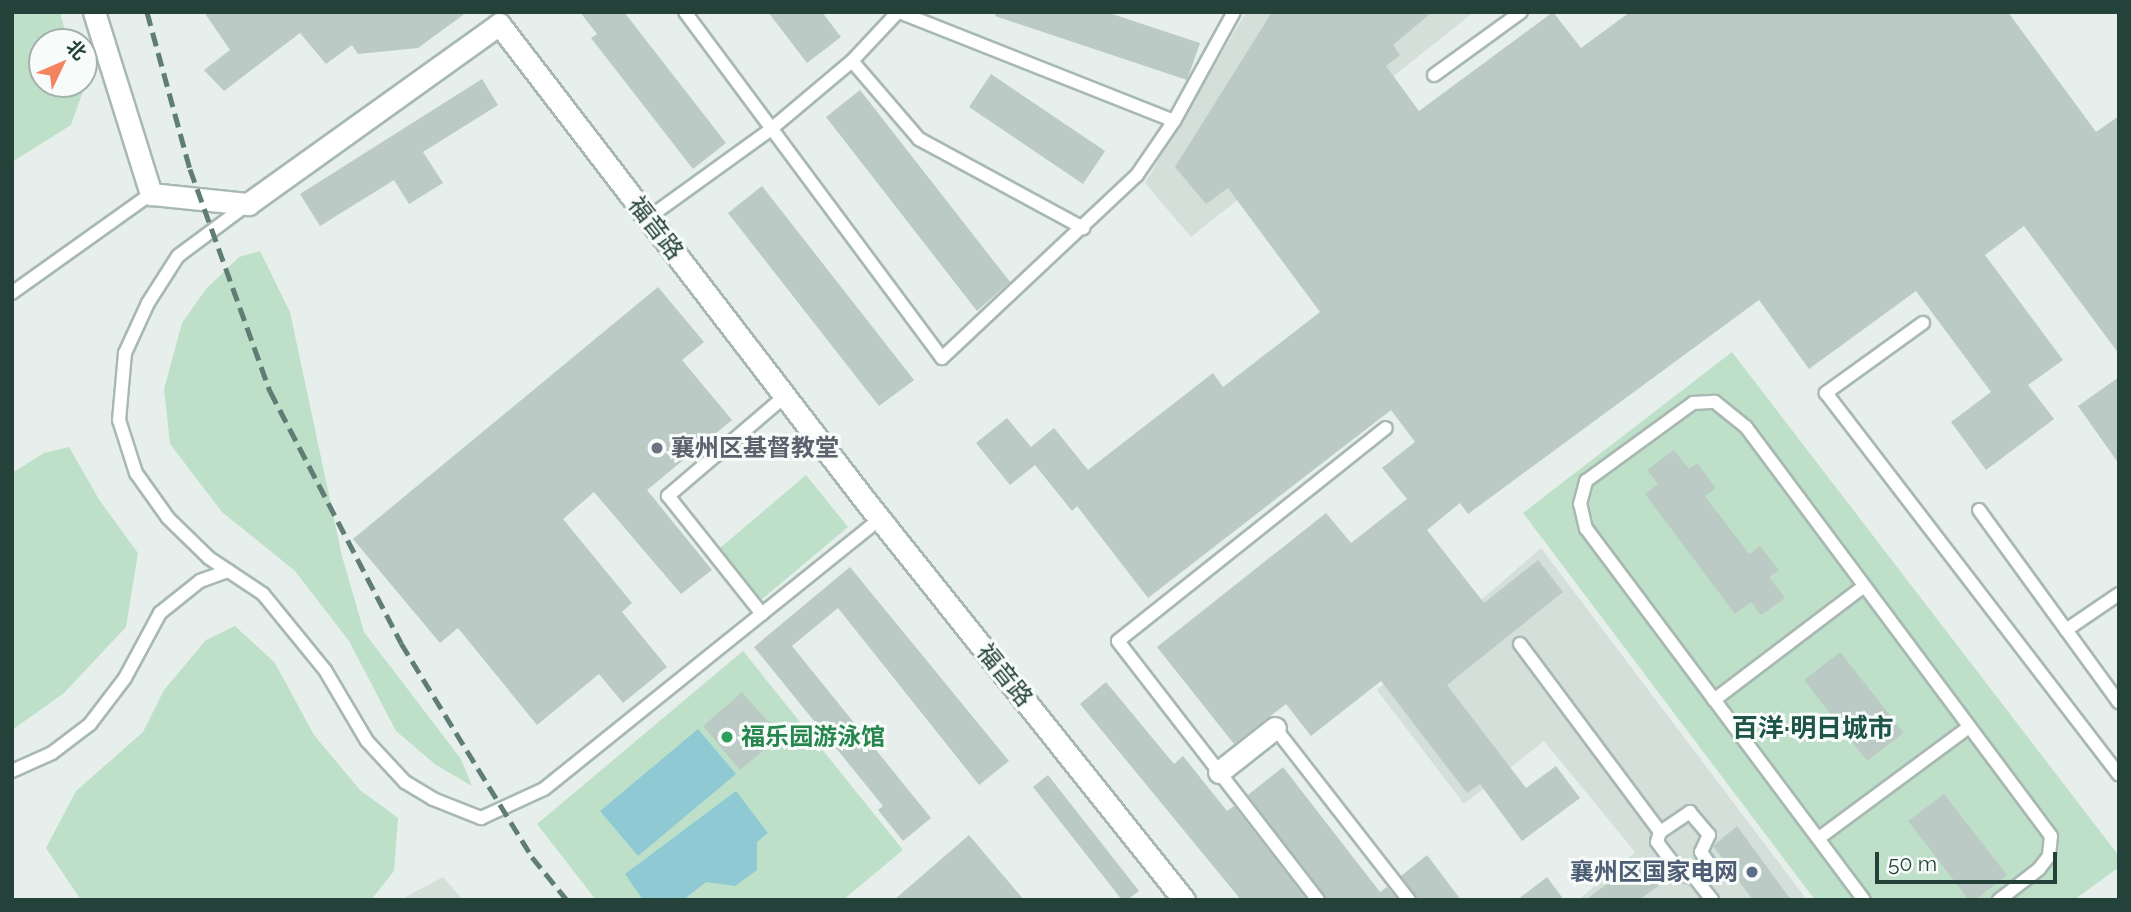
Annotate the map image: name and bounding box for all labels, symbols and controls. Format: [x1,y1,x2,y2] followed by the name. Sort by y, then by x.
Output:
[28,28,98,98] north arrow
[62,35,91,64] text: 北
[622,191,690,265] street label: 福音路
[671,434,839,462] place label: 襄州区基督教堂
[649,440,665,456] marker: 襄州区基督教堂
[971,638,1039,712] street label: 福音路
[1732,713,1894,745] district label: 百洋·明日城市
[741,723,885,751] place label: 福乐园游泳馆
[719,729,735,745] marker: 福乐园游泳馆
[1879,838,2061,882] scale bar
[1888,851,1937,876] text: 50 m
[1570,858,1738,886] place label: 襄州区国家电网
[1744,864,1760,880] marker: 襄州区国家电网

